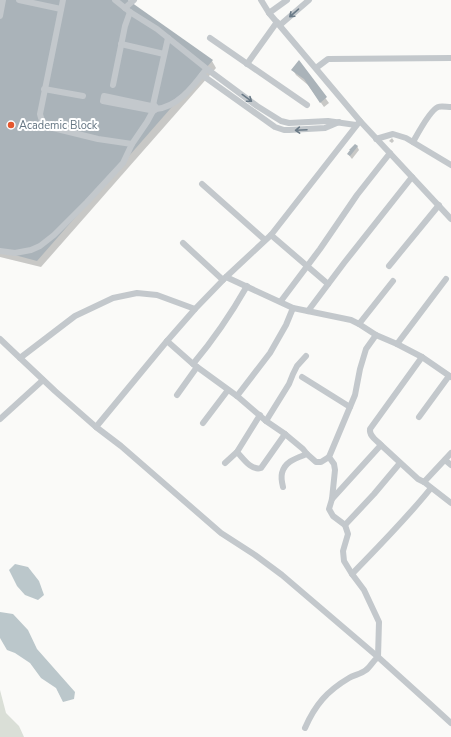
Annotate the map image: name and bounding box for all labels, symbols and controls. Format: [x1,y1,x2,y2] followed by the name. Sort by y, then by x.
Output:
[289,8,300,17] one-way arrow
[241,94,252,102] one-way arrow
[19,118,98,133] place label: Academic Block
[6,120,16,130] marker: Academic Block
[295,126,308,133] one-way arrow

